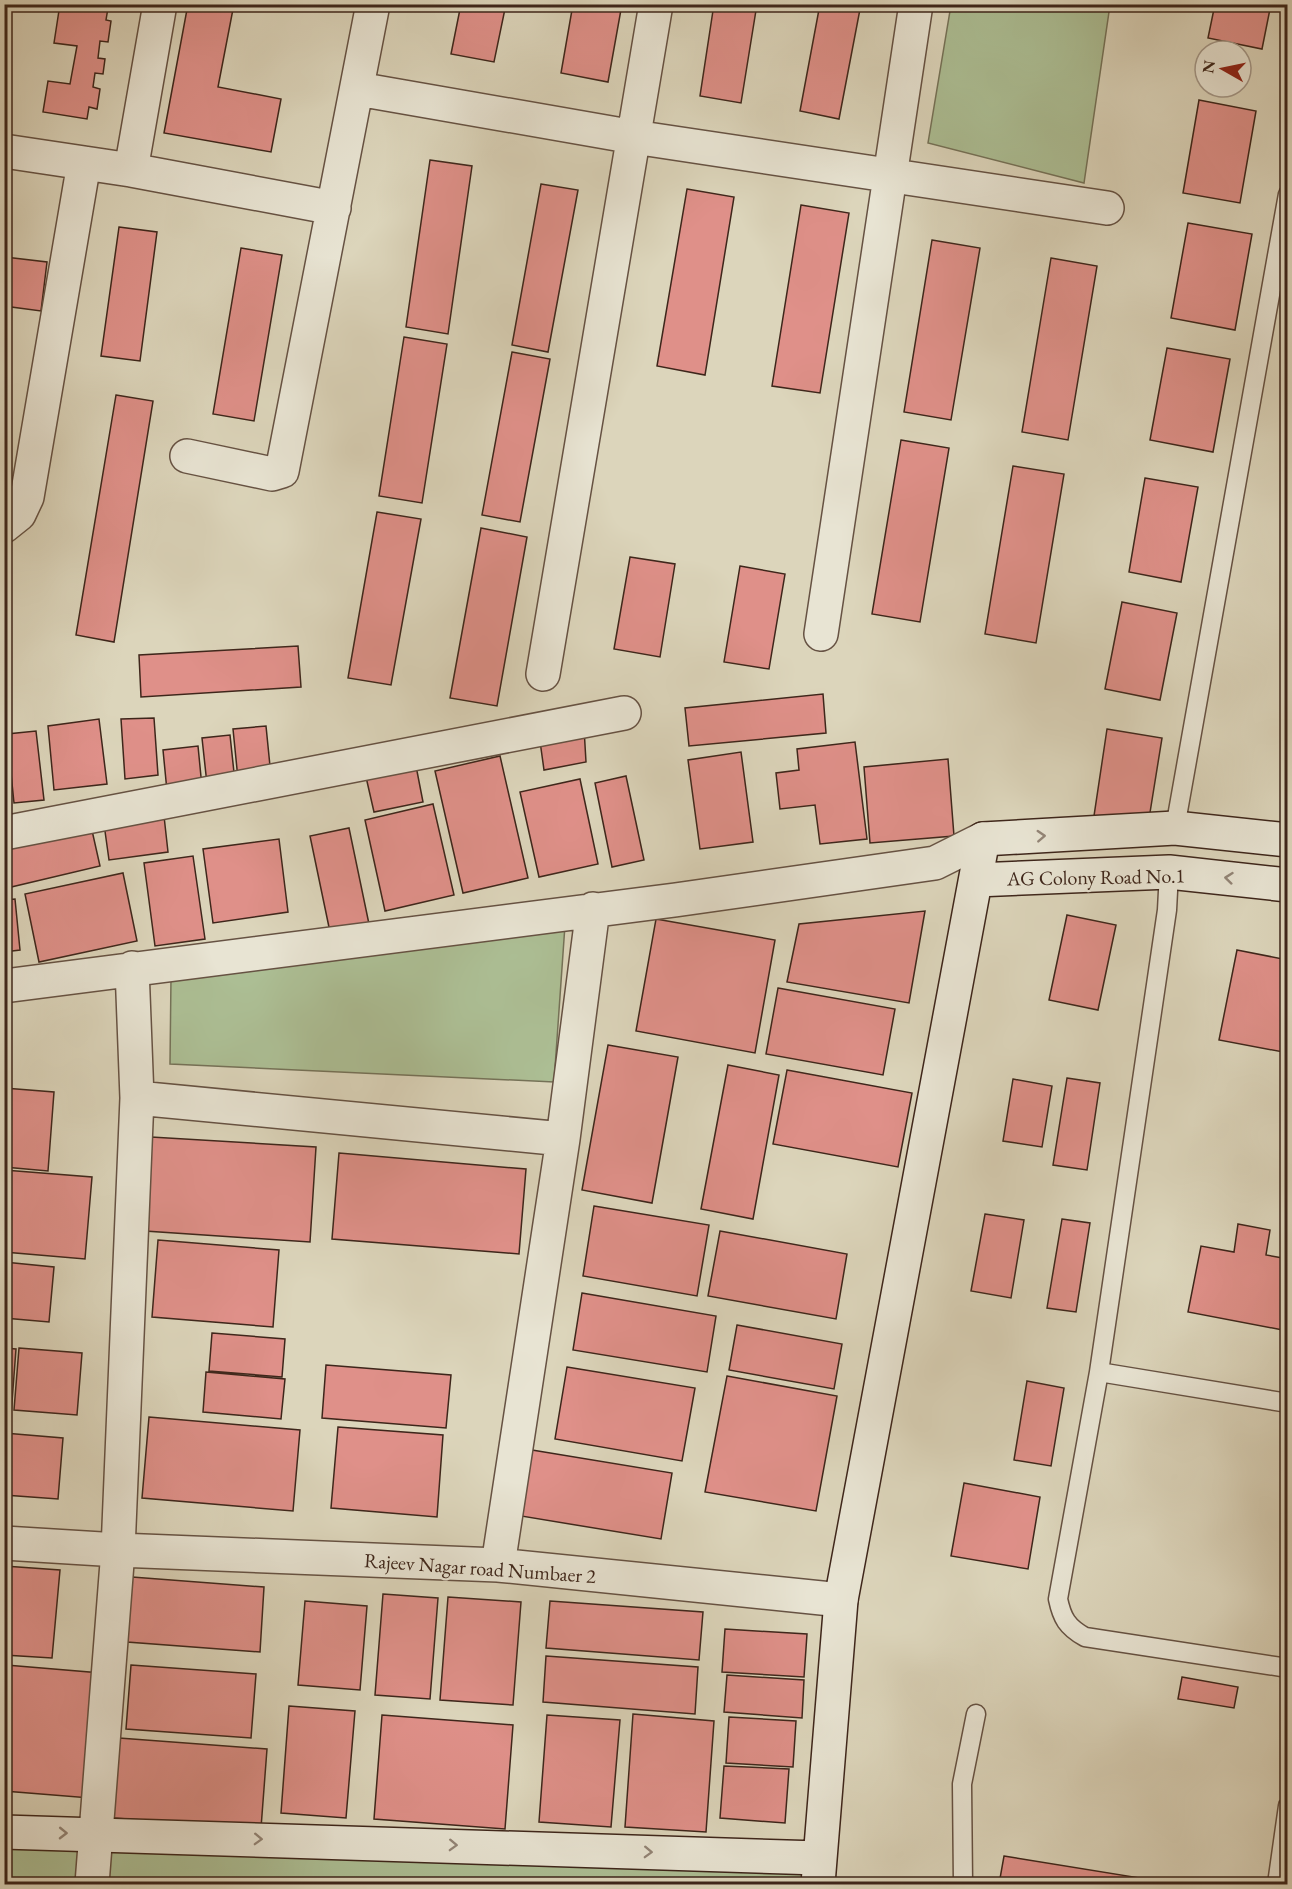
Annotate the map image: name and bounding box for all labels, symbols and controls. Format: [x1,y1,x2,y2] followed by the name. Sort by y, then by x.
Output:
[1193,39,1253,99] north arrow
[1197,59,1220,75] text: N
[1037,829,1046,842] one-way arrow
[1006,862,1185,892] street label: AG Colony Road No.1
[1225,872,1234,885] one-way arrow
[363,1547,597,1589] street label: Rajeev Nagar road Numbaer 2
[58,1826,67,1839] one-way arrow
[253,1832,262,1845] one-way arrow
[448,1839,457,1852] one-way arrow
[643,1846,652,1858] one-way arrow

